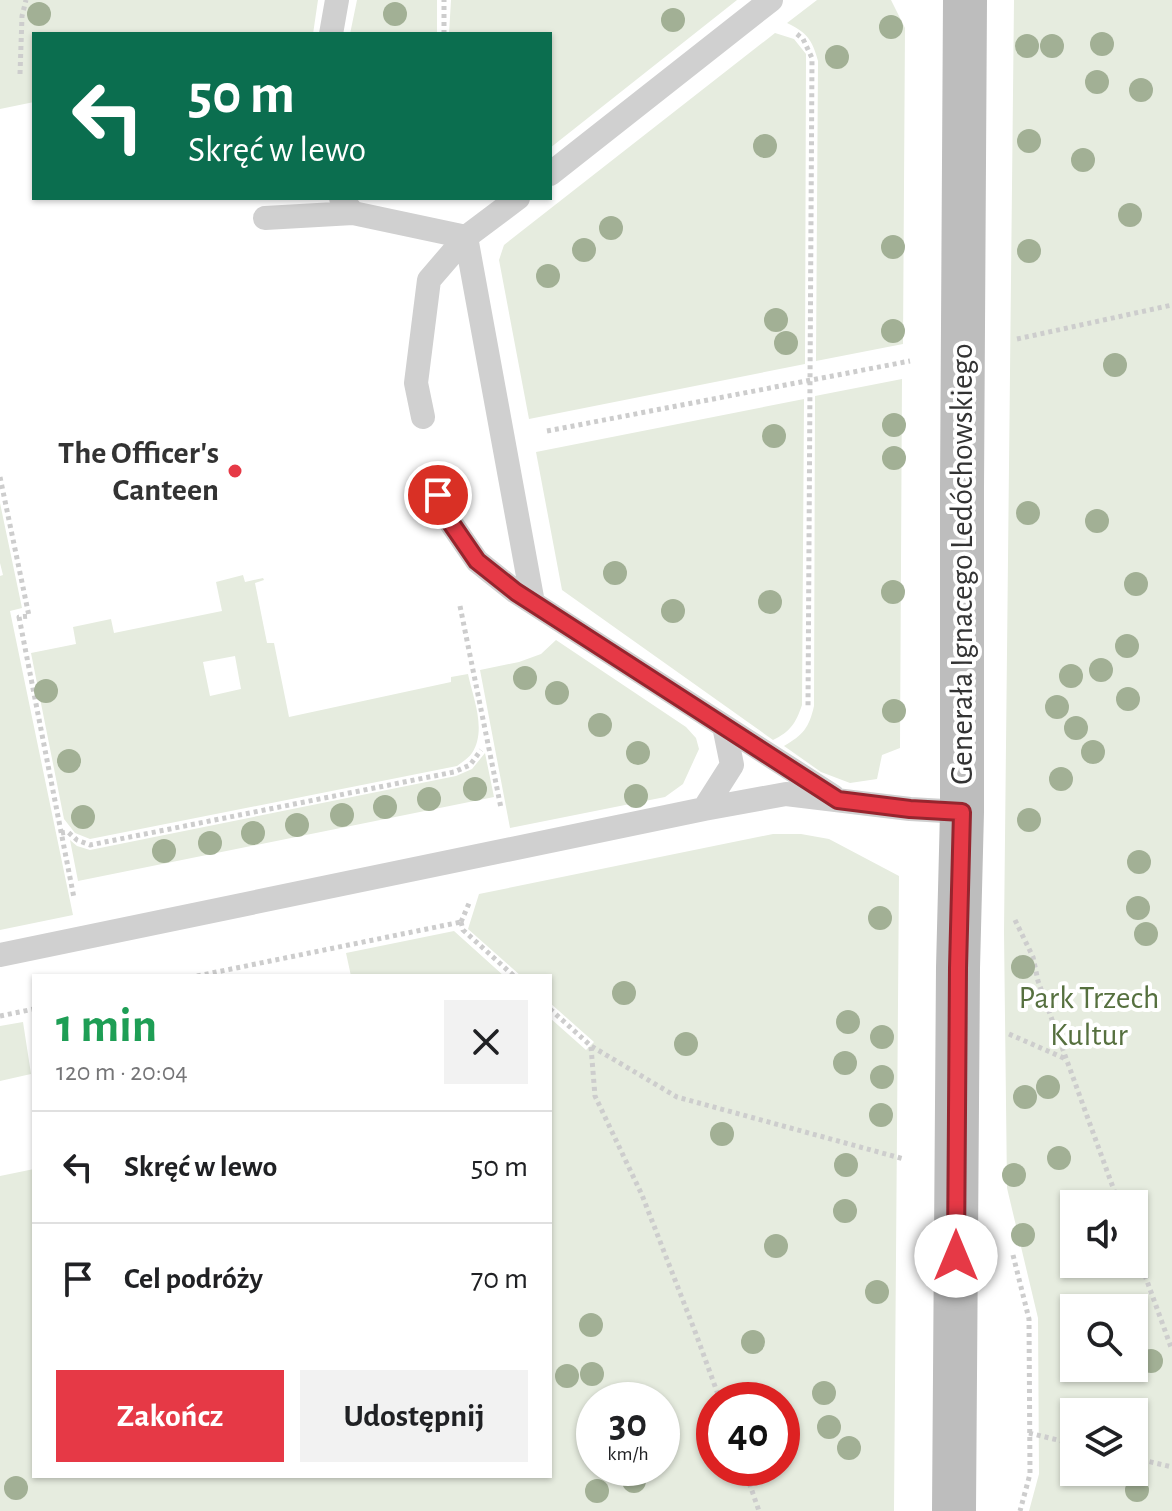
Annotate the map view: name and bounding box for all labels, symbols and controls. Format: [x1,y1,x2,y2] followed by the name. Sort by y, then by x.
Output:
[56,64,160,168] icon: left
[188,67,295,123] text: 50 m
[188,132,366,168] text: Skręć w lewo
[946,343,978,785] street label: Generała Ignacego Ledóchowskiego
[58,437,219,506] place label: The Officer's Canteen
[404,461,472,529] pin
[226,462,244,480] marker: The Officer's Canteen
[416,473,460,517] icon: arrive
[1019,982,1159,1051] park label: Park Trzech Kultur
[444,1000,528,1084] button: close
[56,1003,157,1051] text: 1 min
[56,1059,188,1085] text: 120 m · 20:04
[56,1145,100,1189] icon: left
[124,1152,277,1182] text: Skręć w lewo
[471,1152,528,1182] text: 50 m
[1060,1190,1148,1486] map controls
[1060,1190,1148,1278] button: sound
[914,1214,998,1298] position arrow
[56,1257,100,1301] icon: arrive
[124,1264,263,1294] text: Cel podróży
[471,1264,528,1294] text: 70 m
[1060,1294,1148,1382] button: search
[56,1370,284,1462] button: Zakończ
[300,1370,528,1462] button: Udostępnij
[696,1382,800,1486] speed limit sign: 40
[1060,1398,1148,1486] button: layers
[609,1404,647,1444] text: 30
[607,1444,649,1464] text: km/h

